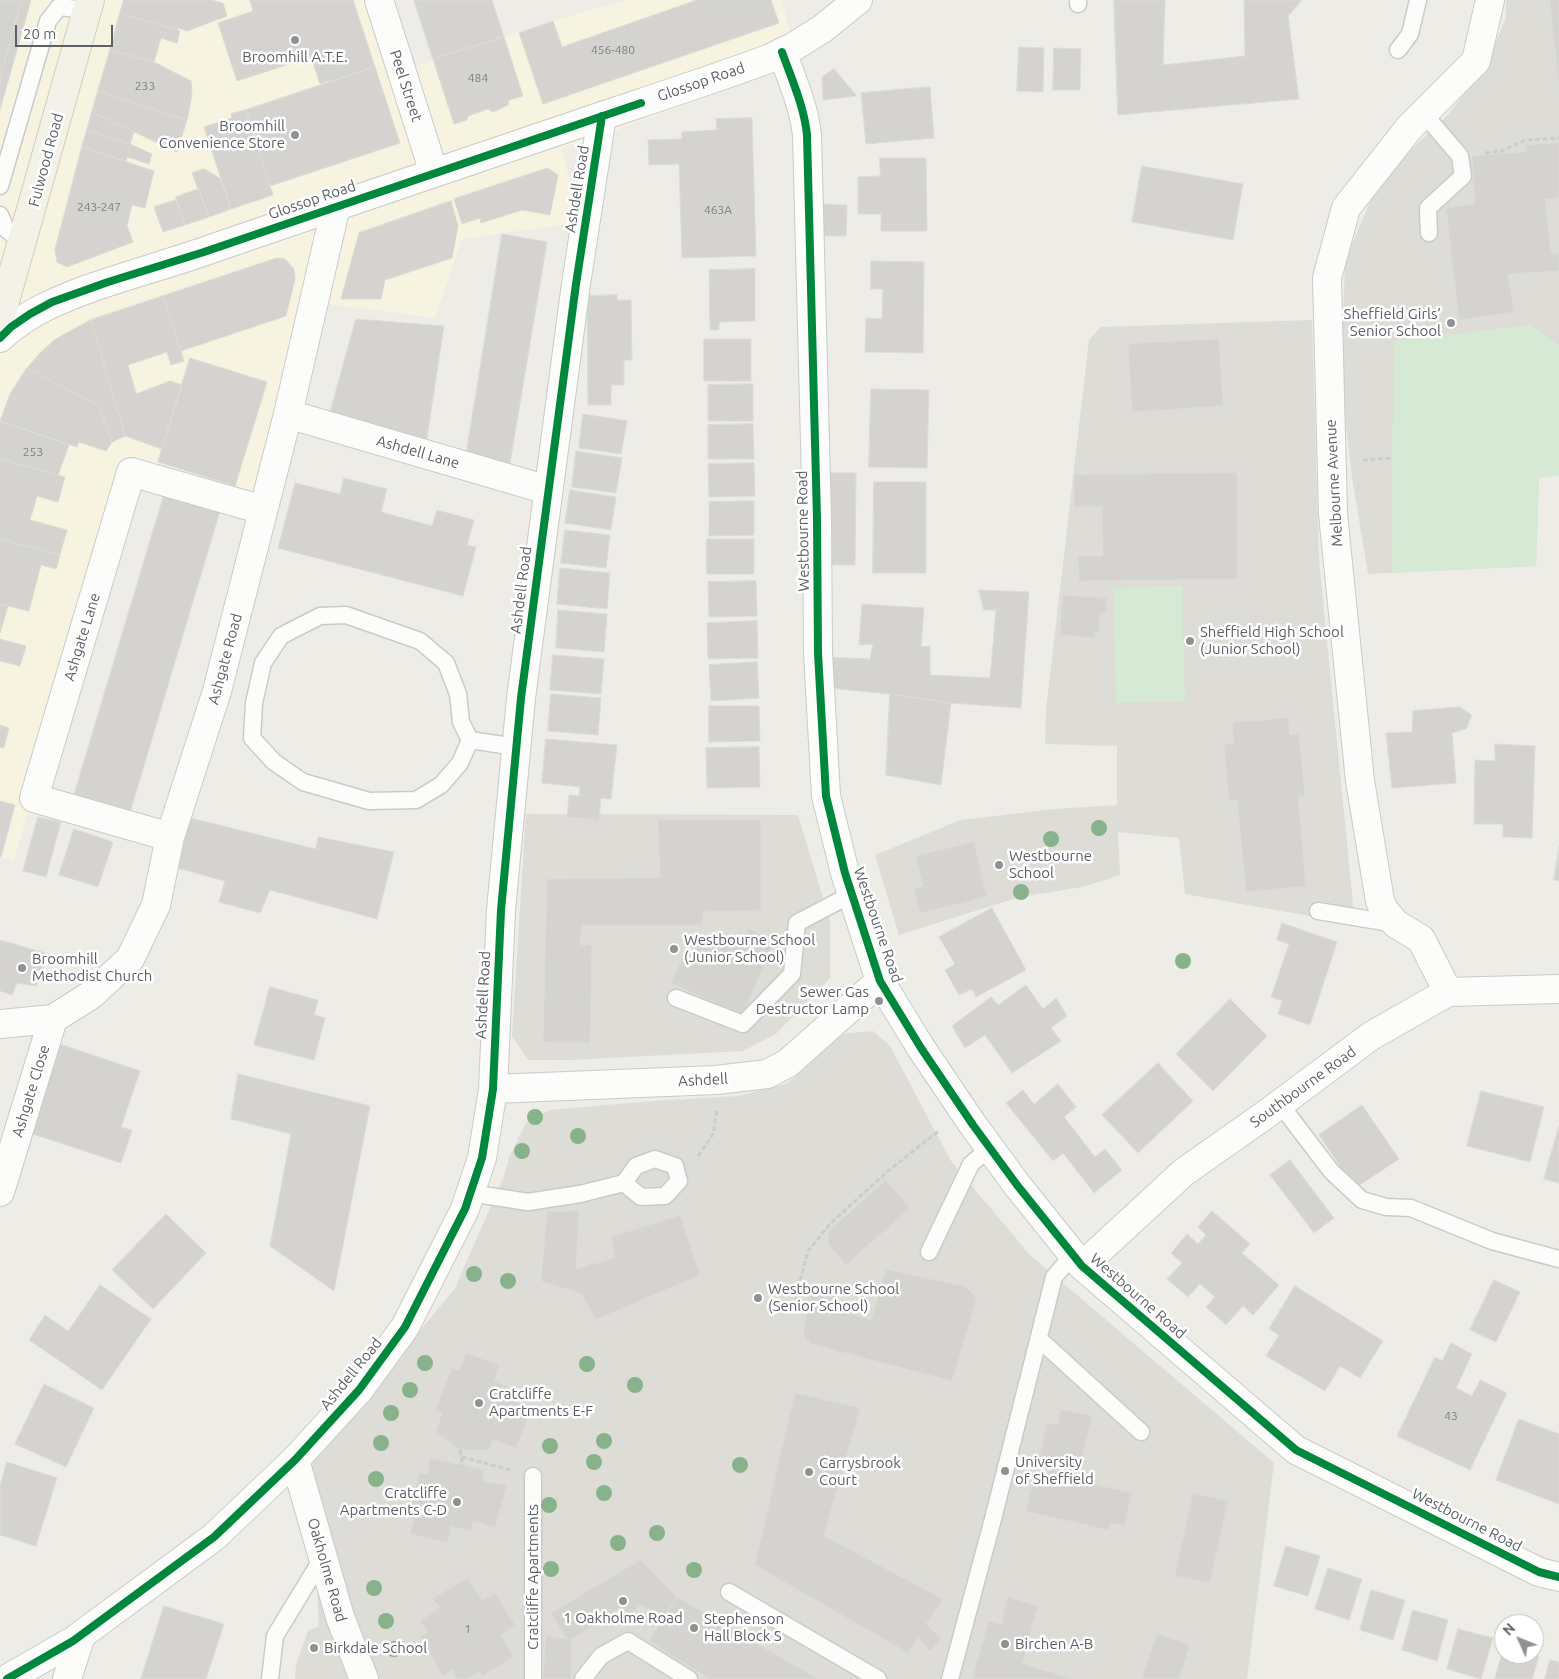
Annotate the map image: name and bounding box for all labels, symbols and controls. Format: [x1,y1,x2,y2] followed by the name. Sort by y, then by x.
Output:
[18,15,115,47] scale bar
[23,25,56,42] text: 20 m
[289,34,301,46] marker: Broomhill A.T.E.
[591,43,635,57] house number: 456-480
[242,48,348,66] place label: Broomhill A.T.E.
[386,48,426,124] street label: Peel Street
[655,59,747,105] street label: Glossop Road
[468,71,488,85] house number: 484
[135,79,155,93] house number: 233
[25,111,67,209] street label: Fulwood Road
[159,117,285,152] place label: Broomhill Convenience Store
[289,129,301,141] marker: Broomhill Convenience Store
[561,144,593,234] street label: Ashdell Road
[266,177,358,223] street label: Glossop Road
[77,200,121,214] house number: 243-247
[704,203,732,217] house number: 463A
[1344,305,1441,340] place label: Sheffield Girls’ Senior School
[1445,317,1457,329] marker: Sheffield Girls’ Senior School
[1322,419,1346,547] street label: Melbourne Avenue
[374,432,462,472] street label: Ashdell Lane
[23,445,43,459] house number: 253
[793,470,813,592] street label: Westbourne Road
[507,545,535,635] street label: Ashdell Road
[60,591,104,683] street label: Ashgate Lane
[204,612,246,706] street label: Ashgate Road
[1200,623,1344,658] place label: Sheffield High School (Junior School)
[1184,635,1196,647] marker: Sheffield High School (Junior School)
[1009,847,1092,882] place label: Westbourne School
[993,859,1005,871] marker: Westbourne School
[850,865,906,985] street label: Westbourne Road
[684,931,815,966] place label: Westbourne School (Junior School)
[668,943,680,955] marker: Westbourne School (Junior School)
[32,950,152,985] place label: Broomhill Methodist Church
[472,951,494,1039] street label: Ashdell Road
[16,962,28,974] marker: Broomhill Methodist Church
[756,983,869,1018] place label: Sewer Gas Destructor Lamp
[873,995,885,1007] marker: Sewer Gas Destructor Lamp
[8,1043,54,1139] street label: Ashgate Close
[1247,1043,1359,1131] street label: Southbourne Road
[678,1070,728,1090] street label: Ashdell
[1086,1250,1190,1342] street label: Westbourne Road
[768,1280,899,1315] place label: Westbourne School (Senior School)
[752,1292,764,1304] marker: Westbourne School (Senior School)
[316,1334,386,1414] street label: Ashdell Road
[489,1385,593,1420] place label: Cratcliffe Apartments E-F
[473,1397,485,1409] marker: Cratcliffe Apartments E-F
[1444,1409,1458,1423] house number: 43
[1015,1453,1094,1488] place label: University of Sheffield
[819,1454,901,1489] place label: Carrysbrook Court
[999,1465,1011,1477] marker: University of Sheffield
[803,1466,815,1478] marker: Carrysbrook Court
[340,1484,447,1519] place label: Cratcliffe Apartments C-D
[1409,1485,1525,1555] street label: Westbourne Road
[451,1496,463,1508] marker: Cratcliffe Apartments C-D
[524,1504,542,1650] street label: Cratcliffe Apartments
[304,1516,350,1624] street label: Oakholme Road
[617,1595,629,1607] marker: 1 Oakholme Road
[563,1609,683,1627] place label: 1 Oakholme Road
[704,1610,784,1645] place label: Stephenson Hall Block S
[1494,1614,1544,1664] north arrow
[1500,1620,1518,1639] text: N
[465,1622,471,1636] house number: 1
[688,1622,700,1634] marker: Stephenson Hall Block S
[1015,1635,1093,1653] place label: Birchen A-B
[999,1638,1011,1650] marker: Birchen A-B
[324,1639,427,1657] place label: Birkdale School
[308,1642,320,1654] marker: Birkdale School

